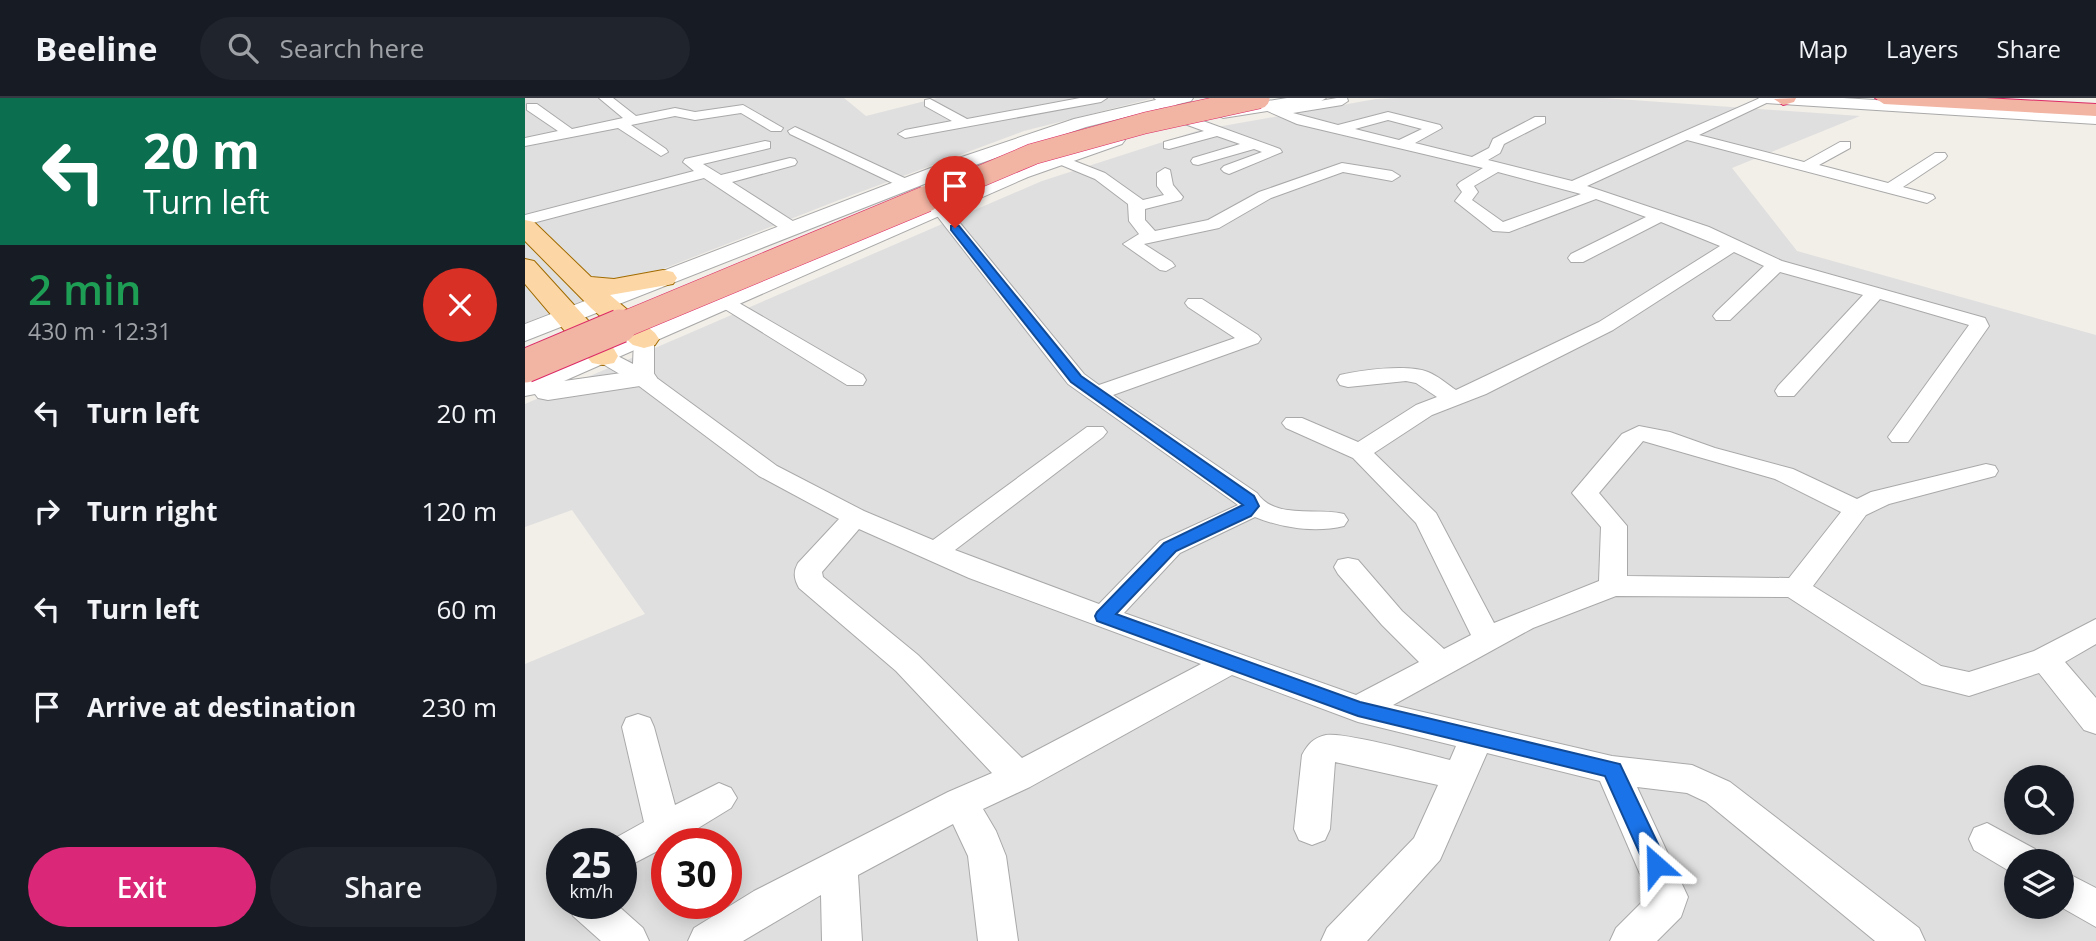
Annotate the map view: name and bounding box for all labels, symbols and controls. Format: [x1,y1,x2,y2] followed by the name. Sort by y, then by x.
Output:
[200,17,690,80] search box
[35,26,158,71] text: Beeline
[224,29,262,67] icon: search
[280,30,424,66] text: Search here
[1798,32,1848,65] text: Map
[1886,32,1959,65] text: Layers
[1997,32,2061,65] text: Share
[143,117,260,183] text: 20 m
[28,126,119,217] icon: left
[925,156,985,228] pin
[936,167,974,205] icon: arrive
[143,180,269,223] text: Turn left
[28,260,141,317] text: 2 min
[423,268,497,342] button: close
[28,315,171,347] text: 430 m · 12:31
[28,394,66,432] icon: left
[87,395,199,431] text: Turn left
[436,395,497,431] text: 20 m
[28,492,66,530] icon: right
[87,493,218,529] text: Turn right
[422,493,497,529] text: 120 m
[28,590,66,628] icon: left
[87,591,199,627] text: Turn left
[436,591,497,627] text: 60 m
[28,688,66,726] icon: arrive
[87,689,356,725] text: Arrive at destination
[422,689,497,725] text: 230 m
[2004,765,2074,919] map controls
[2004,765,2074,835] button: search
[651,828,742,919] speed limit sign: 30
[1619,828,1693,902] position arrow
[571,841,612,888] text: 25
[28,847,256,927] button: Exit
[270,847,497,927] button: Share
[2004,849,2074,919] button: layers
[570,879,613,903] text: km/h

